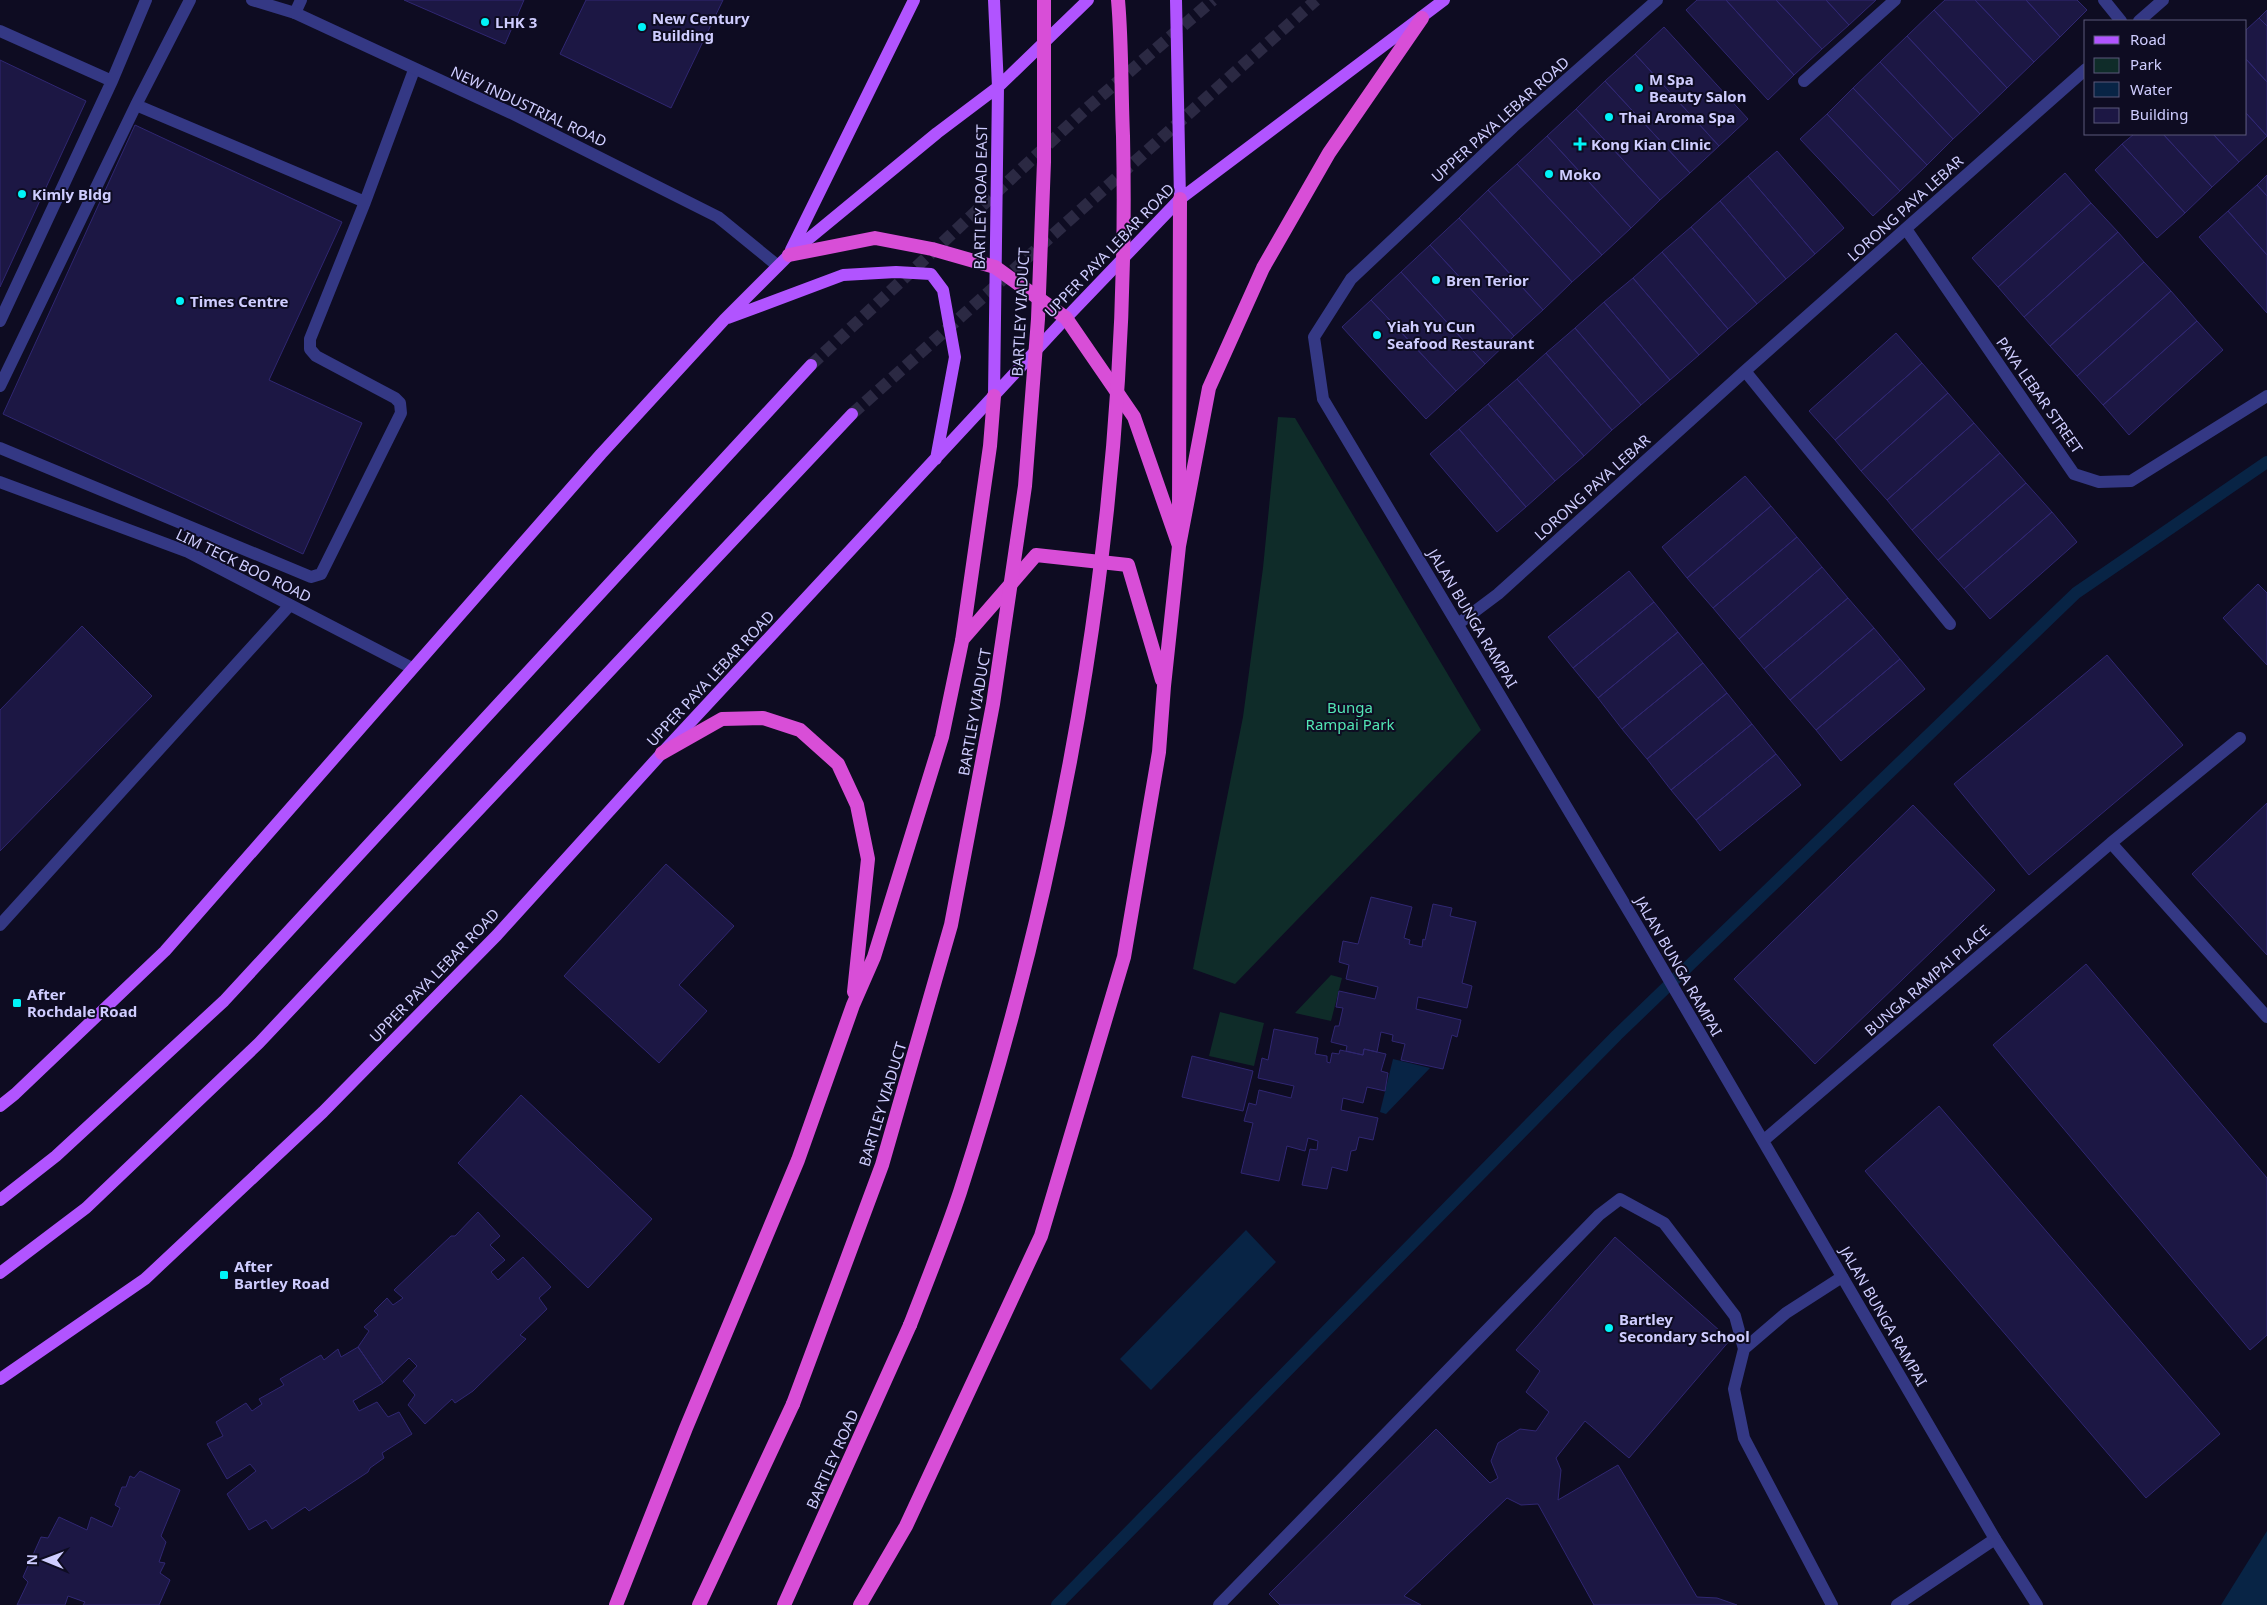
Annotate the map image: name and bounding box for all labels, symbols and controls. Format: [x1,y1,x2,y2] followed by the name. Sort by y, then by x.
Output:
[652,8,750,45] place label: New Century Building
[495,12,537,32] place label: LHK 3
[479,16,491,28] marker: LHK 3
[2084,20,2247,135] legend
[636,21,648,33] marker: New Century Building
[2130,29,2166,49] text: Road
[1427,52,1573,186] street label: UPPER PAYA LEBAR ROAD
[2130,54,2162,74] text: Park
[448,61,610,151] street label: NEW INDUSTRIAL ROAD
[1649,69,1747,106] place label: M Spa Beauty Salon
[2130,79,2172,99] text: Water
[1633,82,1645,94] marker: M Spa Beauty Salon
[2130,104,2188,124] text: Building
[1619,107,1735,127] place label: Thai Aroma Spa
[1603,111,1615,123] marker: Thai Aroma Spa
[969,124,991,270] street label: BARTLEY ROAD EAST
[1591,134,1711,154] place label: Kong Kian Clinic
[1573,137,1587,151] marker: Kong Kian Clinic
[1843,150,1968,265] street label: LORONG PAYA LEBAR
[1559,164,1601,184] place label: Moko
[1543,168,1555,180] marker: Moko
[1040,179,1178,321] street label: UPPER PAYA LEBAR ROAD
[32,184,111,204] place label: Kimly Bldg
[16,188,28,200] marker: Kimly Bldg
[1007,246,1033,377] street label: BARTLEY VIADUCT
[1446,270,1529,290] place label: Bren Terior
[1430,274,1442,286] marker: Bren Terior
[190,291,288,311] place label: Times Centre
[174,295,186,307] marker: Times Centre
[1387,316,1535,353] place label: Yiah Yu Cun Seafood Restaurant
[1371,329,1383,341] marker: Yiah Yu Cun Seafood Restaurant
[1992,333,2088,458] street label: PAYA LEBAR STREET
[1530,429,1655,544] street label: LORONG PAYA LEBAR
[173,524,315,606] street label: LIM TECK BOO ROAD
[1423,543,1522,691] street label: JALAN BUNGA RAMPAI
[642,606,778,750] street label: UPPER PAYA LEBAR ROAD
[953,646,995,777] street label: BARTLEY VIADUCT
[1306,697,1394,734] park label: Bunga Rampai Park
[1630,891,1727,1040] street label: JALAN BUNGA RAMPAI
[365,904,503,1046] street label: UPPER PAYA LEBAR ROAD
[1860,920,1994,1040] street label: BUNGA RAMPAI PLACE
[27,984,137,1021] place label: After Rochdale Road
[11,997,23,1009] marker: After Rochdale Road
[854,1039,911,1169] street label: BARTLEY VIADUCT
[1835,1241,1932,1390] street label: JALAN BUNGA RAMPAI
[234,1256,329,1293] place label: After Bartley Road
[218,1269,230,1281] marker: After Bartley Road
[1619,1309,1750,1346] place label: Bartley Secondary School
[1603,1322,1615,1334] marker: Bartley Secondary School
[801,1406,863,1512] street label: BARTLEY ROAD
[20,1535,70,1585] north arrow
[22,1554,41,1566] text: N

